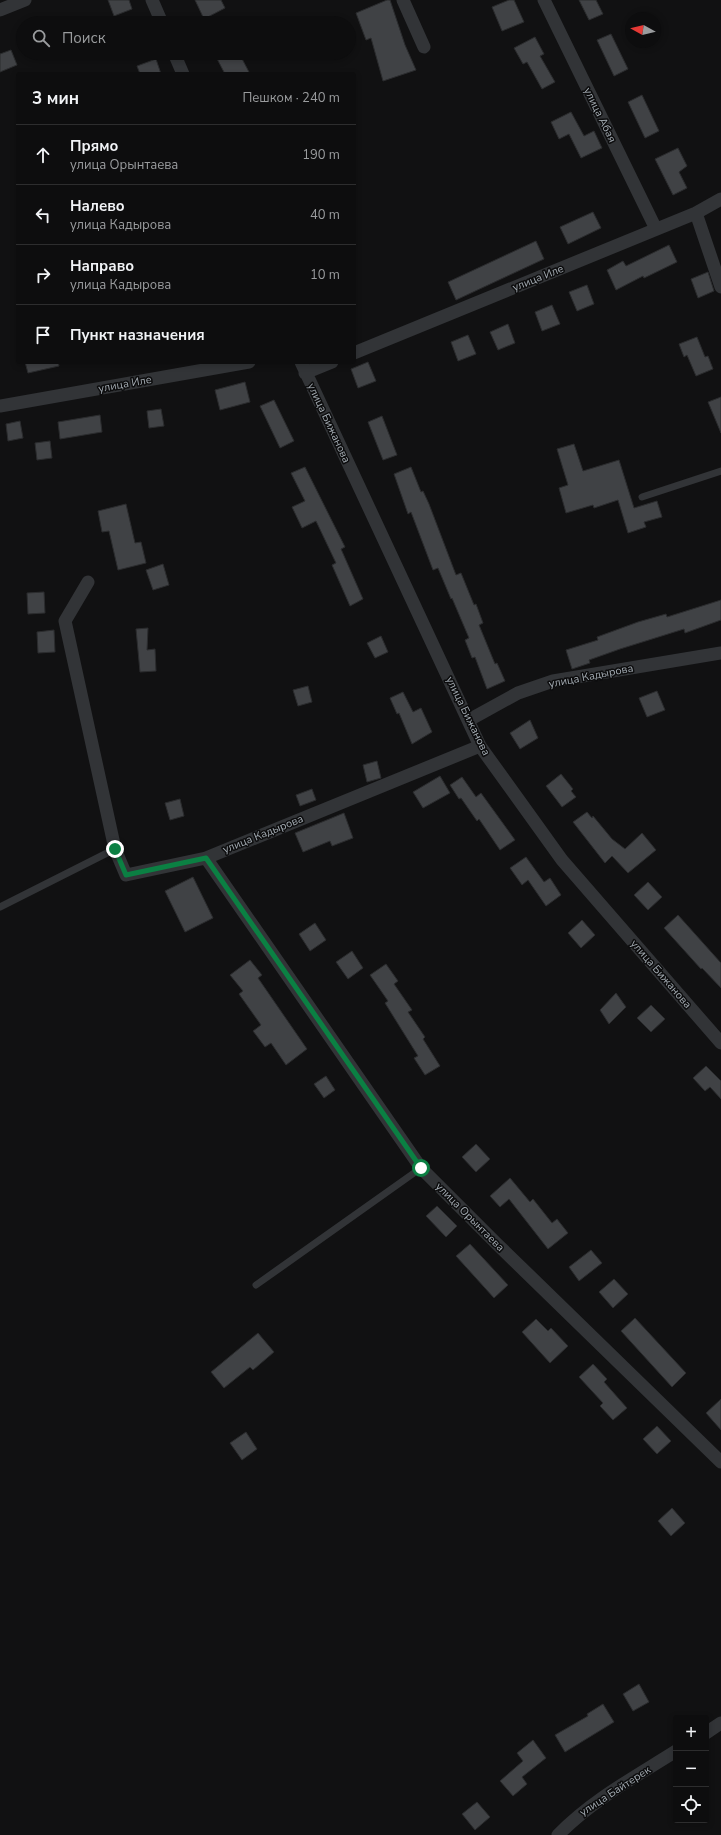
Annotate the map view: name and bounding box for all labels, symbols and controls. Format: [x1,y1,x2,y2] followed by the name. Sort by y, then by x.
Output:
[625,12,661,48] north arrow
[16,16,356,60] search box
[30,27,52,49] icon: search
[62,28,106,48] text: Поиск
[580,85,620,145] street label: улица Абая
[32,87,79,110] text: 3 мин
[242,89,340,107] text: Пешком · 240 m
[70,136,118,156] text: Прямо
[32,144,54,166] icon: ahead
[302,146,340,164] text: 190 m
[70,156,178,174] text: улица Орынтаева
[70,196,125,216] text: Налево
[32,204,54,226] icon: left
[310,206,340,224] text: 40 m
[70,216,171,234] text: улица Кадырова
[70,256,134,276] text: Направо
[510,261,566,295] street label: улица Иле
[32,264,54,286] icon: right
[310,266,340,284] text: 10 m
[70,276,171,294] text: улица Кадырова
[32,324,54,346] icon: arrive
[70,325,205,345] text: Пункт назначения
[97,372,153,396] street label: улица Иле
[304,381,354,465] street label: улица Бижанова
[547,660,635,692] street label: улица Кадырова
[442,674,494,758] street label: улица Бижанова
[220,811,306,857] street label: улица Кадырова
[106,840,124,858] route end
[627,936,695,1012] street label: улица Бижанова
[412,1159,430,1177] route start
[432,1179,508,1255] street label: улица Орынтаева
[673,1715,709,1823] map controls
[673,1715,709,1751] button: +
[673,1751,709,1787] button: −
[576,1762,654,1820] street label: улица Байтерек
[673,1787,709,1823] button: locate

